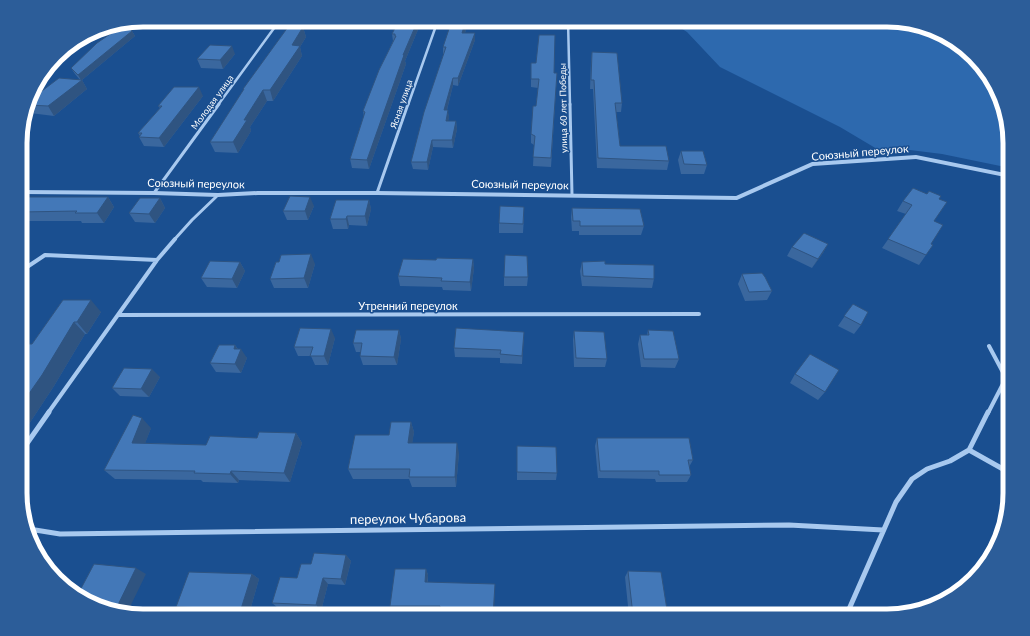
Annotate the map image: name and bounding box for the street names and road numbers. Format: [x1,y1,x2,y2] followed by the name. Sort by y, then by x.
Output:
[557,63,569,153] street label: улица 60 лет Победы
[189,73,235,131] street label: Молодая улица
[387,78,415,131] street label: Ясная улица
[811,141,909,163] street label: Союзный переулок
[147,176,245,190] street label: Союзный переулок
[471,177,569,191] street label: Союзный переулок
[358,299,458,312] street label: Утренний переулок
[350,509,466,527] street label: переулок Чубарова

